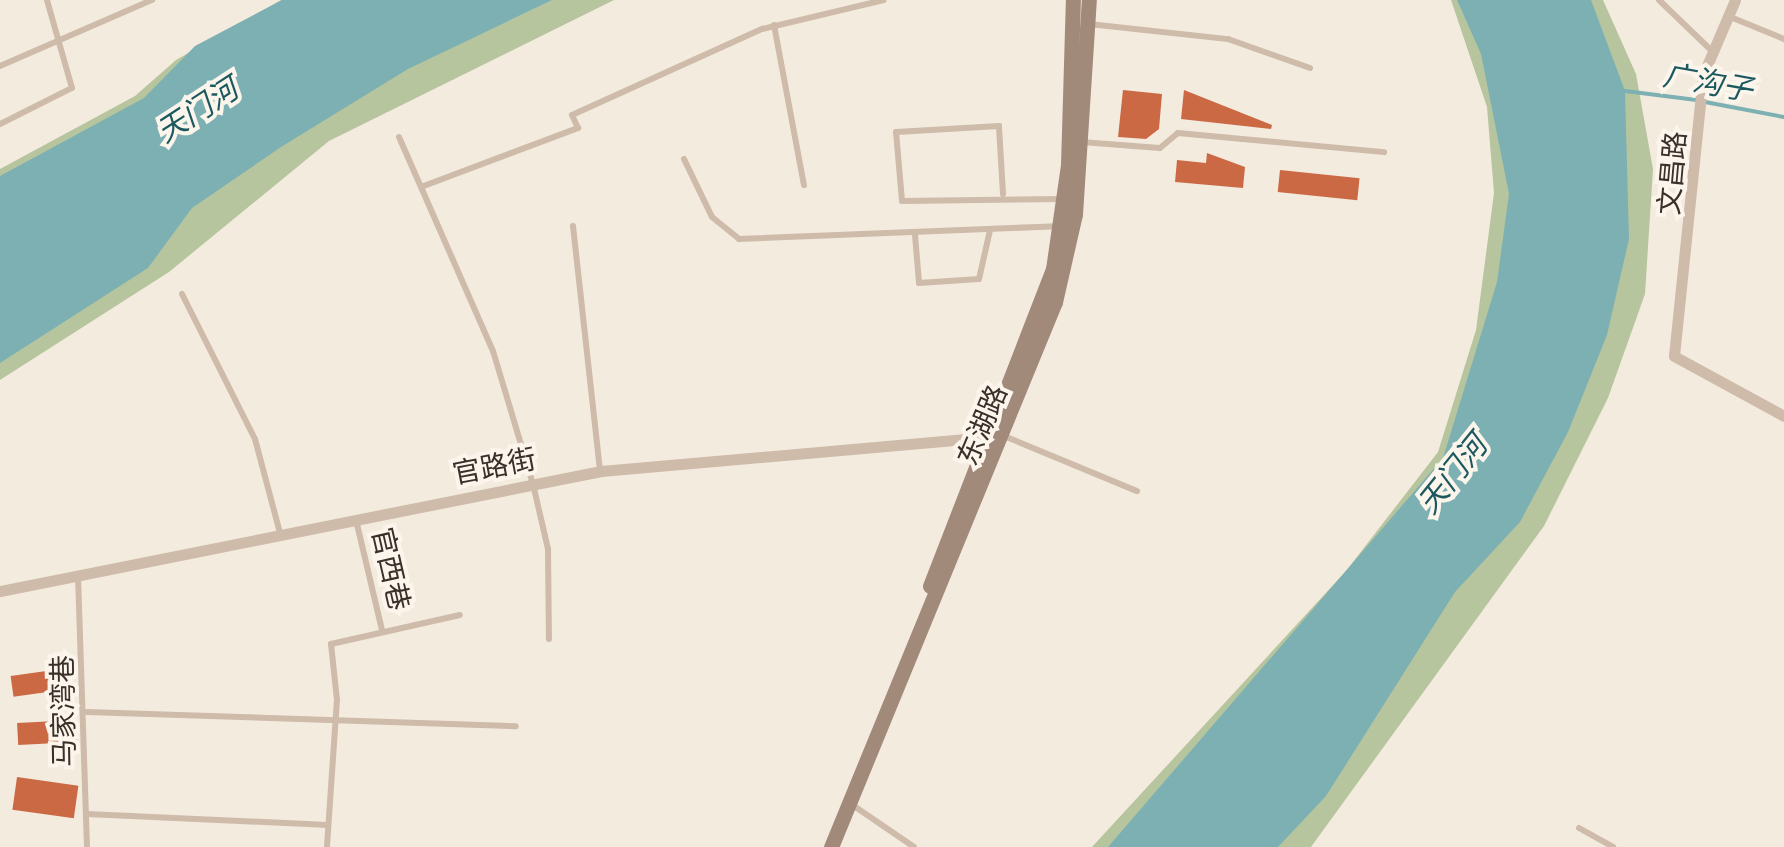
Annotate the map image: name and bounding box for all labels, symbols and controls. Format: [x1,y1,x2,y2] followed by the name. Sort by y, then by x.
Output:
[1661,56,1755,108] water label: 广沟子
[149,70,245,150] water label: 天门河
[1652,130,1692,216] street label: 文昌路
[950,380,1014,470] street label: 东湖路
[1410,428,1494,520] water label: 天门河
[450,441,538,491] street label: 官路街
[365,524,417,614] street label: 官西巷
[45,655,81,767] street label: 马家湾巷

